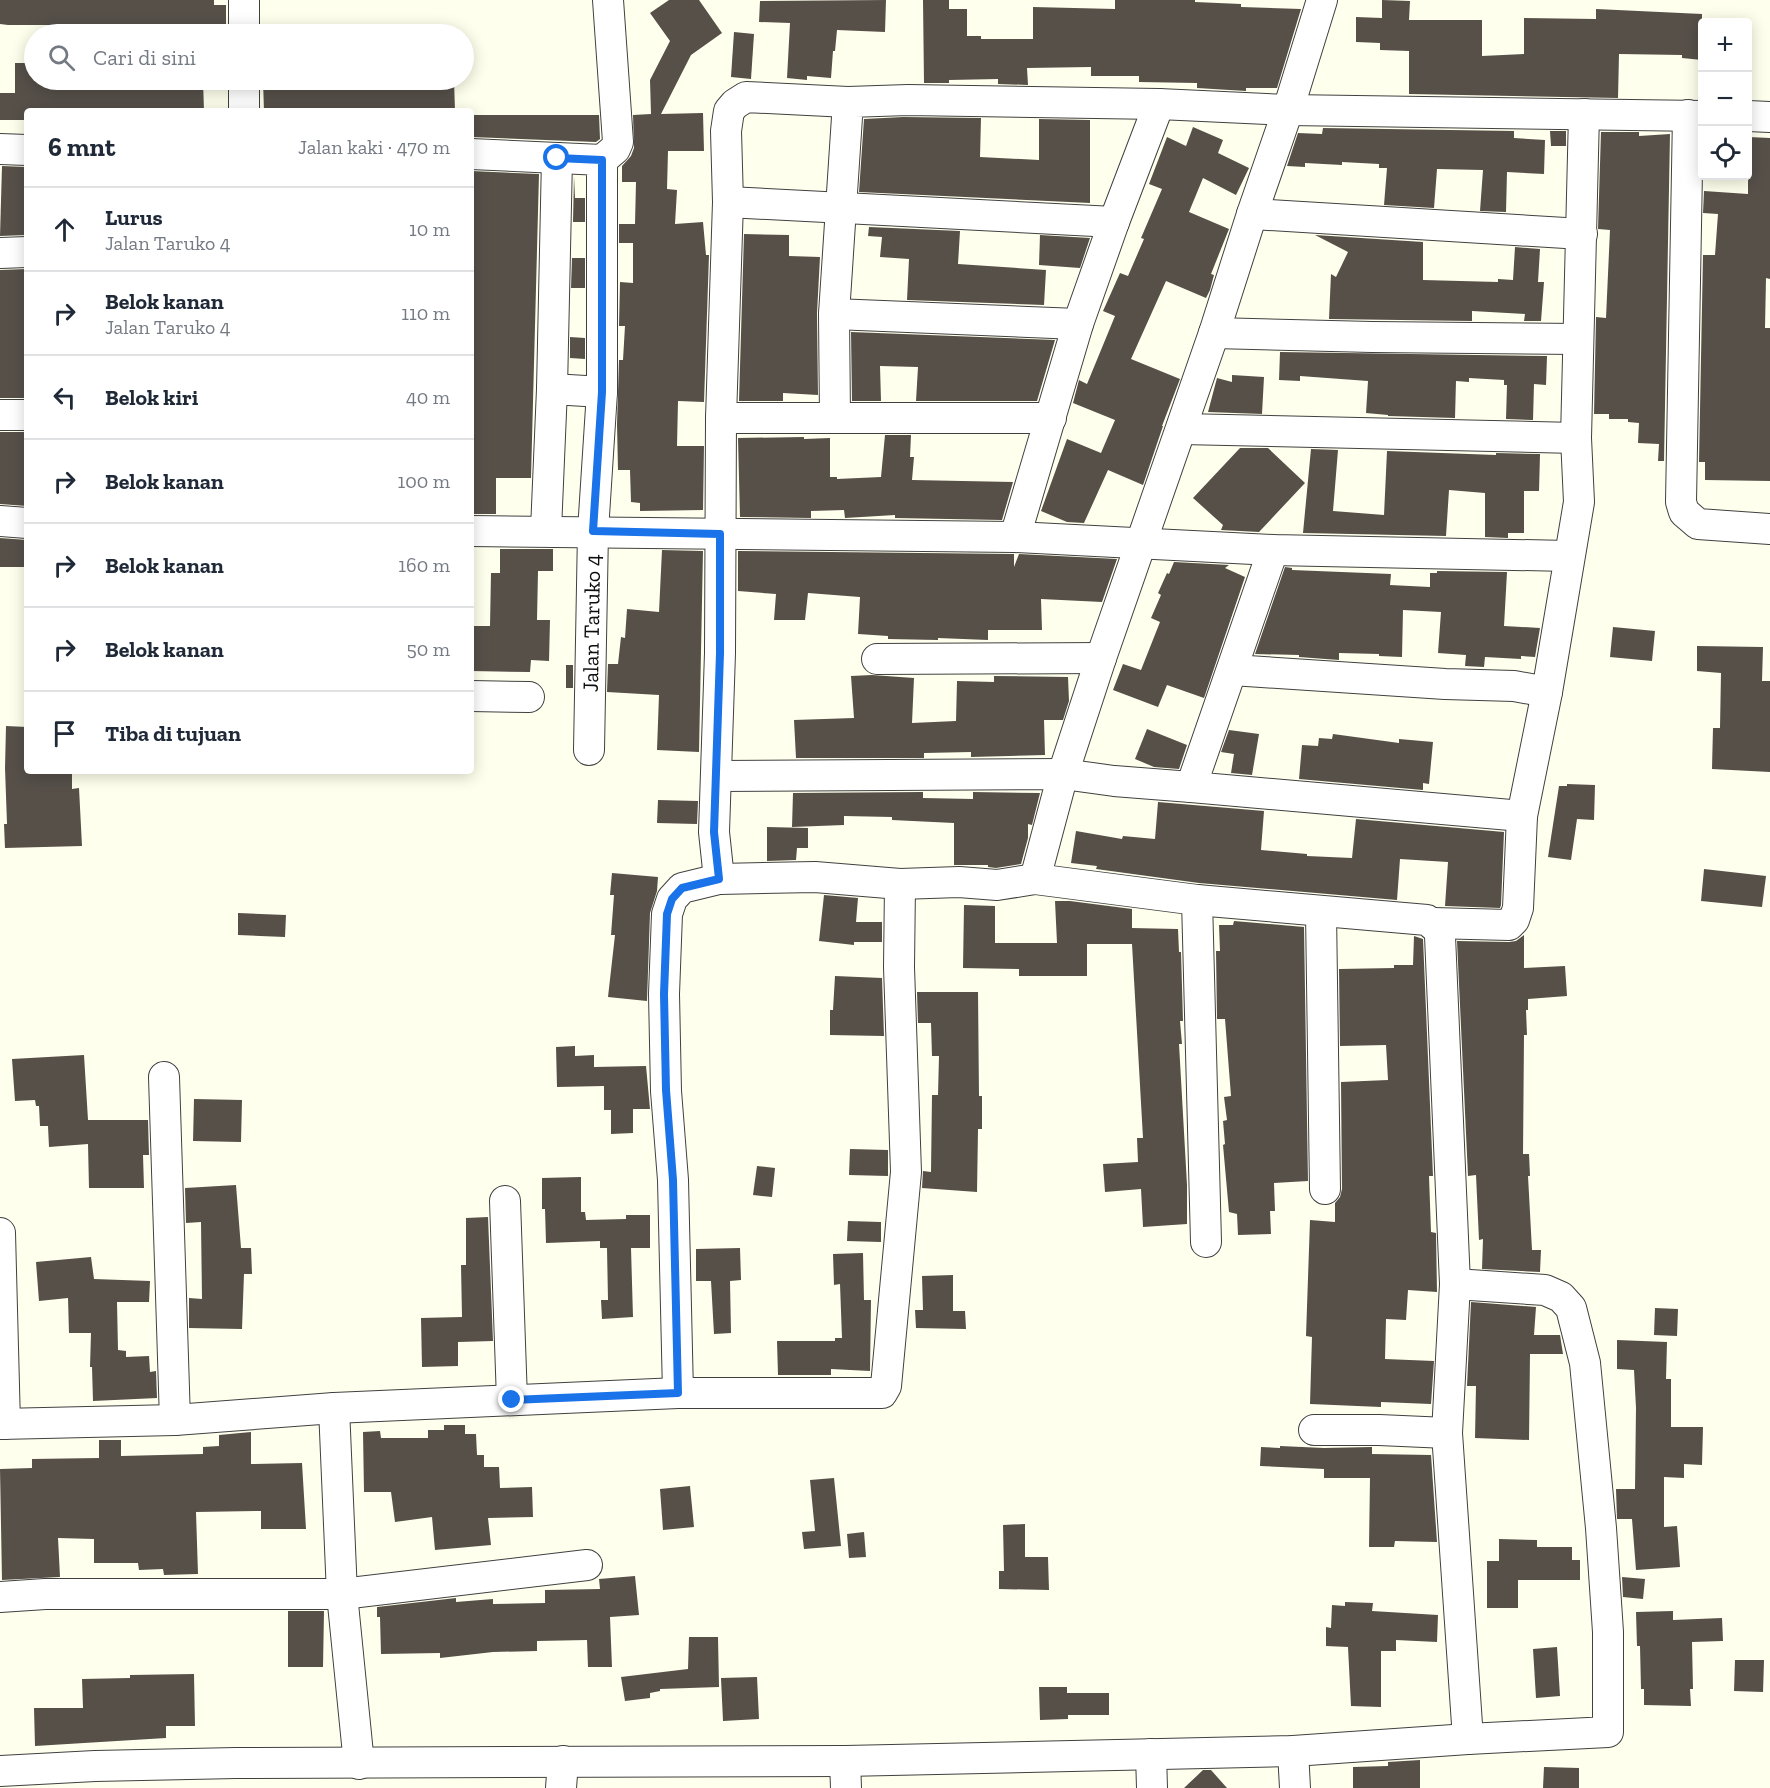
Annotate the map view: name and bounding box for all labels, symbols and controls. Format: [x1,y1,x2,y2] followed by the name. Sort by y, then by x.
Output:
[1698,18,1752,180] map controls
[1698,18,1752,72] button: +
[24,24,474,90] search box
[45,41,78,74] icon: search
[93,44,196,71] text: Cari di sini
[1698,72,1752,126] button: −
[1698,126,1752,180] button: locate
[48,131,115,163] text: 6 mnt
[298,135,450,159] text: Jalan kaki · 470 m
[543,144,569,170] route start
[105,204,163,231] text: Lurus
[48,213,81,246] icon: ahead
[409,217,450,241] text: 10 m
[105,231,231,255] text: Jalan Taruko 4
[105,288,224,315] text: Belok kanan
[48,297,81,330] icon: right
[401,301,450,325] text: 110 m
[105,315,231,339] text: Jalan Taruko 4
[48,381,81,414] icon: left
[105,384,198,411] text: Belok kiri
[406,385,450,409] text: 40 m
[48,465,81,498] icon: right
[105,468,224,495] text: Belok kanan
[397,469,450,493] text: 100 m
[48,549,81,582] icon: right
[105,552,224,579] text: Belok kanan
[398,553,450,577] text: 160 m
[577,554,606,692] street label: Jalan Taruko 4
[48,633,81,666] icon: right
[105,636,224,663] text: Belok kanan
[406,637,450,661] text: 50 m
[48,717,81,750] icon: arrive
[105,720,241,747] text: Tiba di tujuan
[498,1386,524,1412] route end

